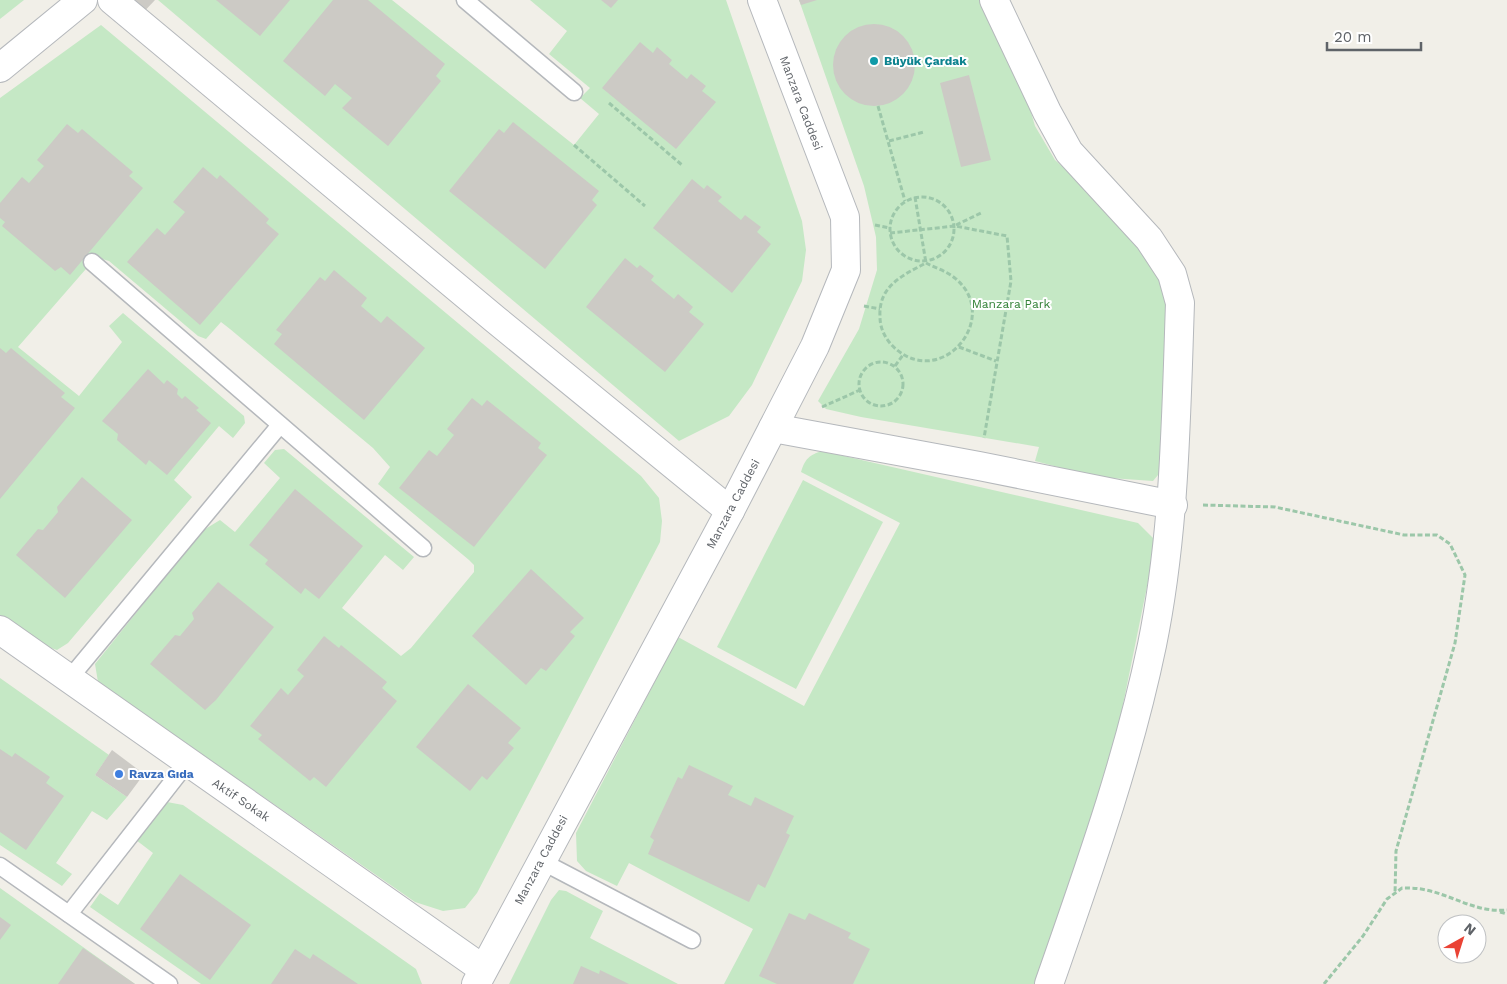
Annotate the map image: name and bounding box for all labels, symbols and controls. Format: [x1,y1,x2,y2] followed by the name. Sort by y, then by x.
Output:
[1327,20,1421,52] scale bar
[1334,28,1372,46] text: 20 m
[777,54,825,152] street label: Manzara Caddesi
[884,54,967,68] place label: Büyük Çardak
[868,55,880,67] marker: Büyük Çardak
[972,297,1051,311] park label: Manzara Park
[703,457,763,551] street label: Manzara Caddesi
[129,767,194,781] place label: Ravza Gıda
[113,768,125,780] marker: Ravza Gıda
[210,776,273,824] street label: Aktif Sokak
[511,813,571,907] street label: Manzara Caddesi
[1437,914,1487,964] north arrow
[1461,919,1479,938] text: N

